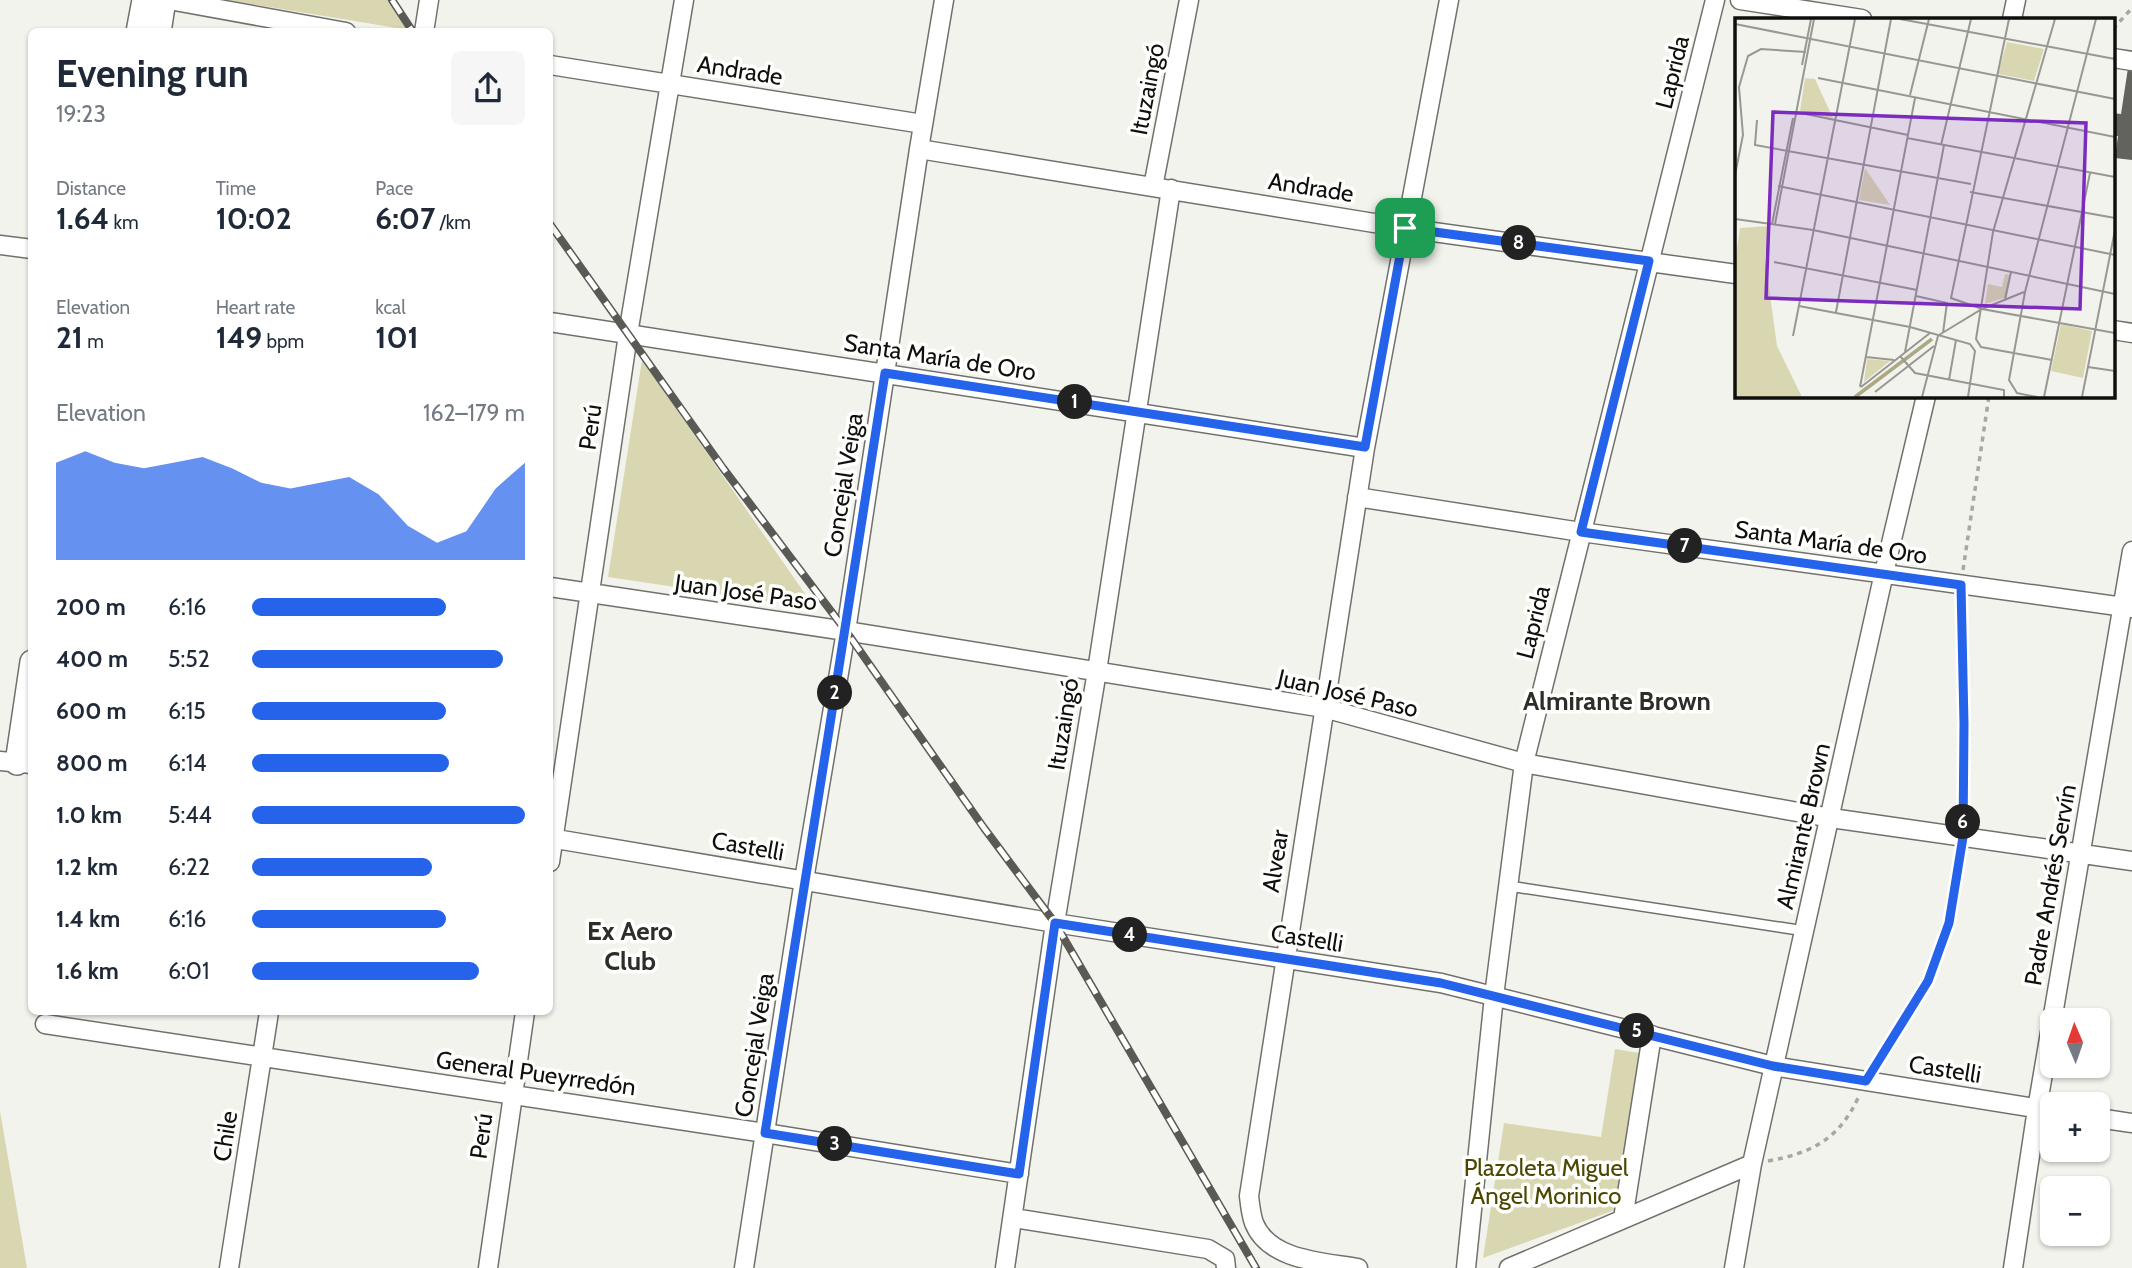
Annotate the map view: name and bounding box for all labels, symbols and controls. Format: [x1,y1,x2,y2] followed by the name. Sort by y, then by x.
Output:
[1735,18,2114,397] inset map
[1649,32,1695,112] street label: Laprida
[1124,41,1170,137] street label: Ituzaingó
[695,49,785,91] street label: Andrade
[56,50,249,97] text: Evening run
[451,51,525,125] button: share
[56,100,106,128] text: 19:23
[1266,166,1356,208] street label: Andrade
[56,177,126,200] text: Distance
[216,177,256,200] text: Time
[375,177,413,200] text: Pace
[1375,198,1435,258] pin
[56,200,109,237] text: 1.64
[216,200,292,237] text: 10:02
[375,200,435,237] text: 6:07
[1386,209,1424,247] icon: arrive
[109,211,139,234] text: km
[435,211,471,234] text: /km
[1502,226,1536,260] pin: 8
[1513,231,1524,254] text: 8
[56,296,130,319] text: Elevation
[216,296,295,319] text: Heart rate
[375,296,406,319] text: kcal
[56,319,83,356] text: 21
[216,319,262,356] text: 149
[375,319,419,356] text: 101
[842,328,1038,386] street label: Santa María de Oro
[83,330,104,353] text: m
[262,330,304,353] text: bpm
[1058,384,1092,420] pin: 1
[1071,390,1078,413] text: 1
[56,399,146,427] text: Elevation
[423,399,525,427] text: 162–179 m
[572,402,608,452] street label: Perú
[817,410,869,559] street label: Concejal Veiga
[1733,514,1929,570] street label: Santa María de Oro
[1668,528,1702,564] pin: 7
[1680,534,1689,557] text: 7
[672,568,819,616] street label: Juan José Paso
[1510,582,1556,662] street label: Laprida
[56,593,126,621] text: 200 m
[168,593,206,621] text: 6:16
[56,645,128,673] text: 400 m
[168,645,210,673] text: 5:52
[1274,663,1421,723] street label: Juan José Paso
[818,676,852,710] pin: 2
[1041,676,1085,772] street label: Ituzaingó
[829,681,840,704] text: 2
[1523,685,1711,717] district label: Almirante Brown
[56,697,127,725] text: 600 m
[168,697,206,725] text: 6:15
[1770,740,1836,912] street label: Almirante Brown
[56,749,128,777] text: 800 m
[168,749,207,777] text: 6:14
[2018,782,2082,988] street label: Padre Andrés Servín
[56,801,122,829] text: 1.0 km
[168,801,212,829] text: 5:44
[1946,804,1980,840] pin: 6
[1957,810,1968,833] text: 6
[710,825,786,867] street label: Castelli
[1256,827,1294,894] street label: Alvear
[56,853,118,881] text: 1.2 km
[168,853,210,881] text: 6:22
[56,905,120,933] text: 1.4 km
[168,905,206,933] text: 6:16
[587,915,673,977] district label: Ex Aero Club
[1112,918,1148,953] pin: 4
[1269,918,1345,958] street label: Castelli
[1124,923,1135,946] text: 4
[56,957,119,985] text: 1.6 km
[168,957,209,985] text: 6:01
[728,970,780,1119] street label: Concejal Veiga
[2040,1008,2110,1078] north arrow
[2040,1008,2110,1246] map controls
[1620,1014,1654,1048] pin: 5
[1631,1019,1642,1042] text: 5
[434,1045,638,1101] street label: General Pueyrredón
[1907,1049,1983,1089] street label: Castelli
[2040,1092,2110,1162] button: +
[207,1109,243,1163] street label: Chile
[463,1111,499,1161] street label: Perú
[818,1126,852,1162] pin: 3
[829,1132,840,1155] text: 3
[1464,1153,1629,1210] park label: Plazoleta Miguel Ángel Morinico
[2040,1176,2110,1246] button: −

